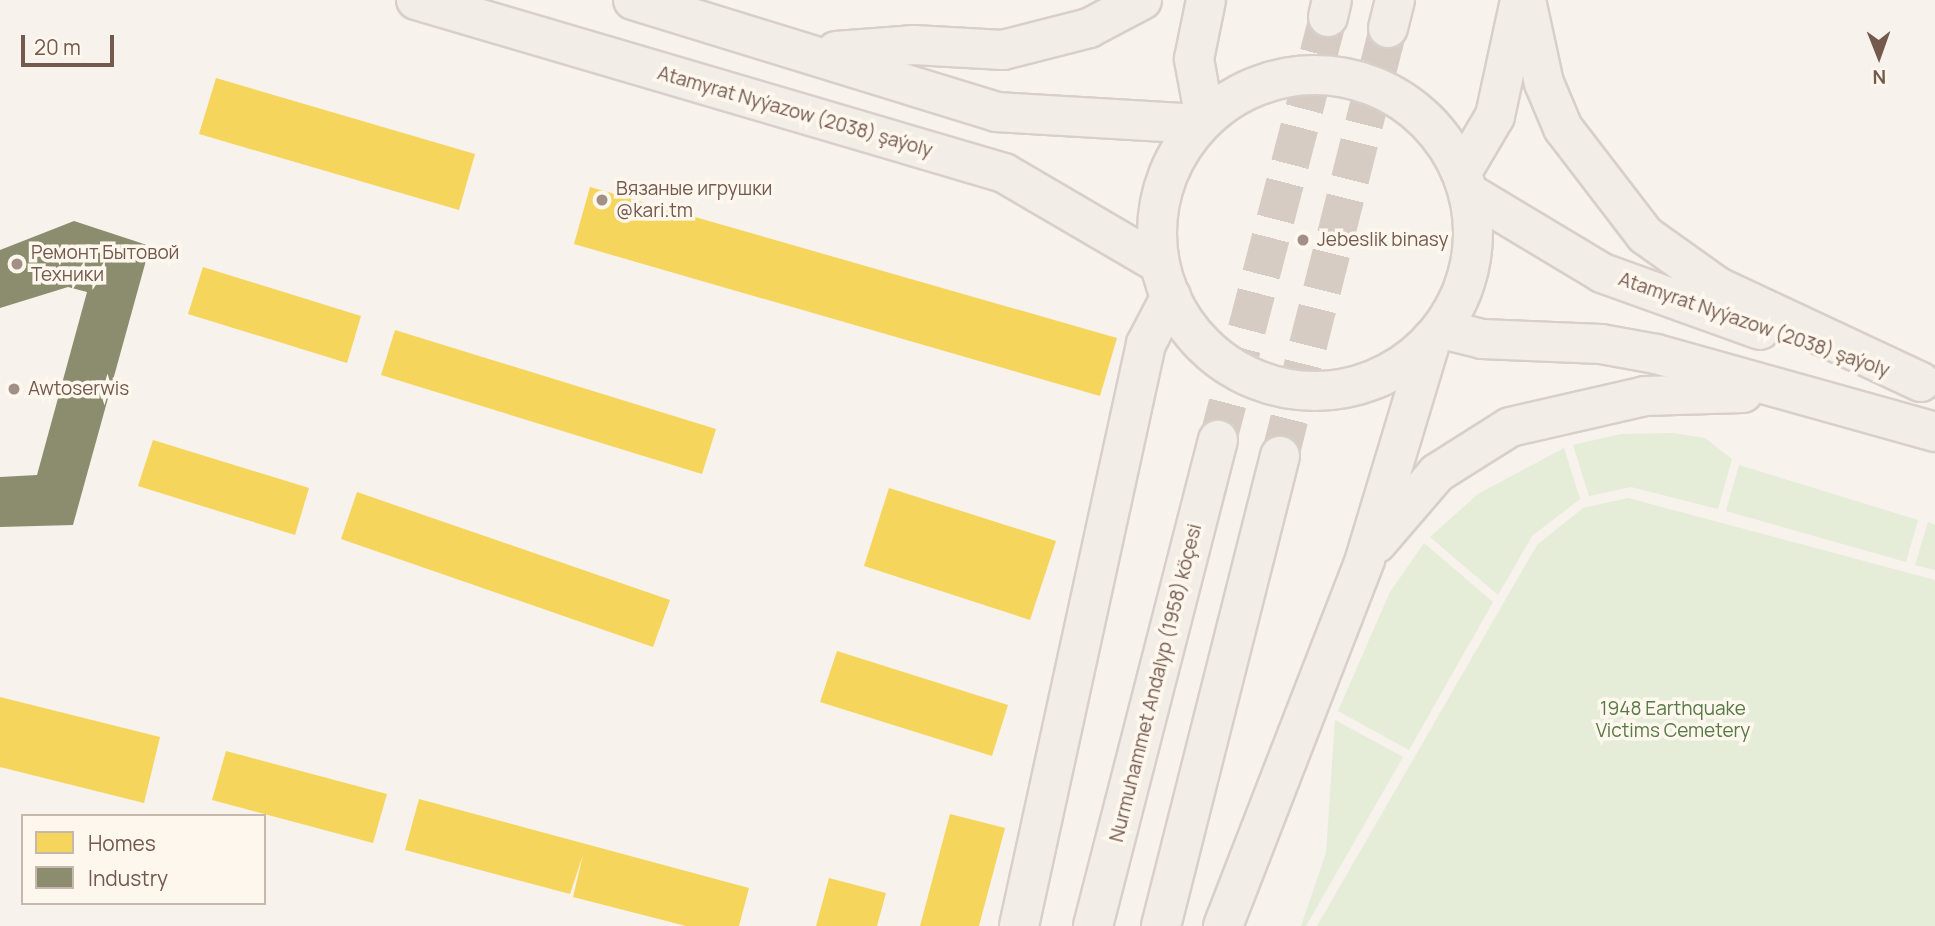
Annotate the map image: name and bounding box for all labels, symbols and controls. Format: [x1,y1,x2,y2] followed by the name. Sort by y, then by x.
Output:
[24,21,117,65] scale bar
[1844,21,1914,91] north arrow
[34,33,81,61] text: 20 m
[655,62,935,162] street label: Atamyrat Nyýazow (2038) şaýoly
[1872,64,1886,90] text: N
[616,178,772,222] place label: Вязаные игрушки @kari.tm
[594,192,610,208] marker: Вязаные игрушки @kari.tm
[1317,229,1448,251] place label: Jebeslik binasy
[1295,232,1311,248] marker: Jebeslik binasy
[31,242,179,286] place label: Ремонт Бытовой Техники
[9,256,25,272] marker: Ремонт Бытовой Техники
[1616,268,1892,382] street label: Atamyrat Nyýazow (2038) şaýoly
[28,378,129,400] place label: Awtoserwis
[6,381,22,397] marker: Awtoserwis
[1105,522,1207,844] street label: Nurmuhammet Andalyp (1958) köçesi
[1596,698,1750,742] park label: 1948 Earthquake Victims Cemetery
[21,814,266,905] legend
[88,829,156,857] text: Homes
[88,864,168,892] text: Industry

